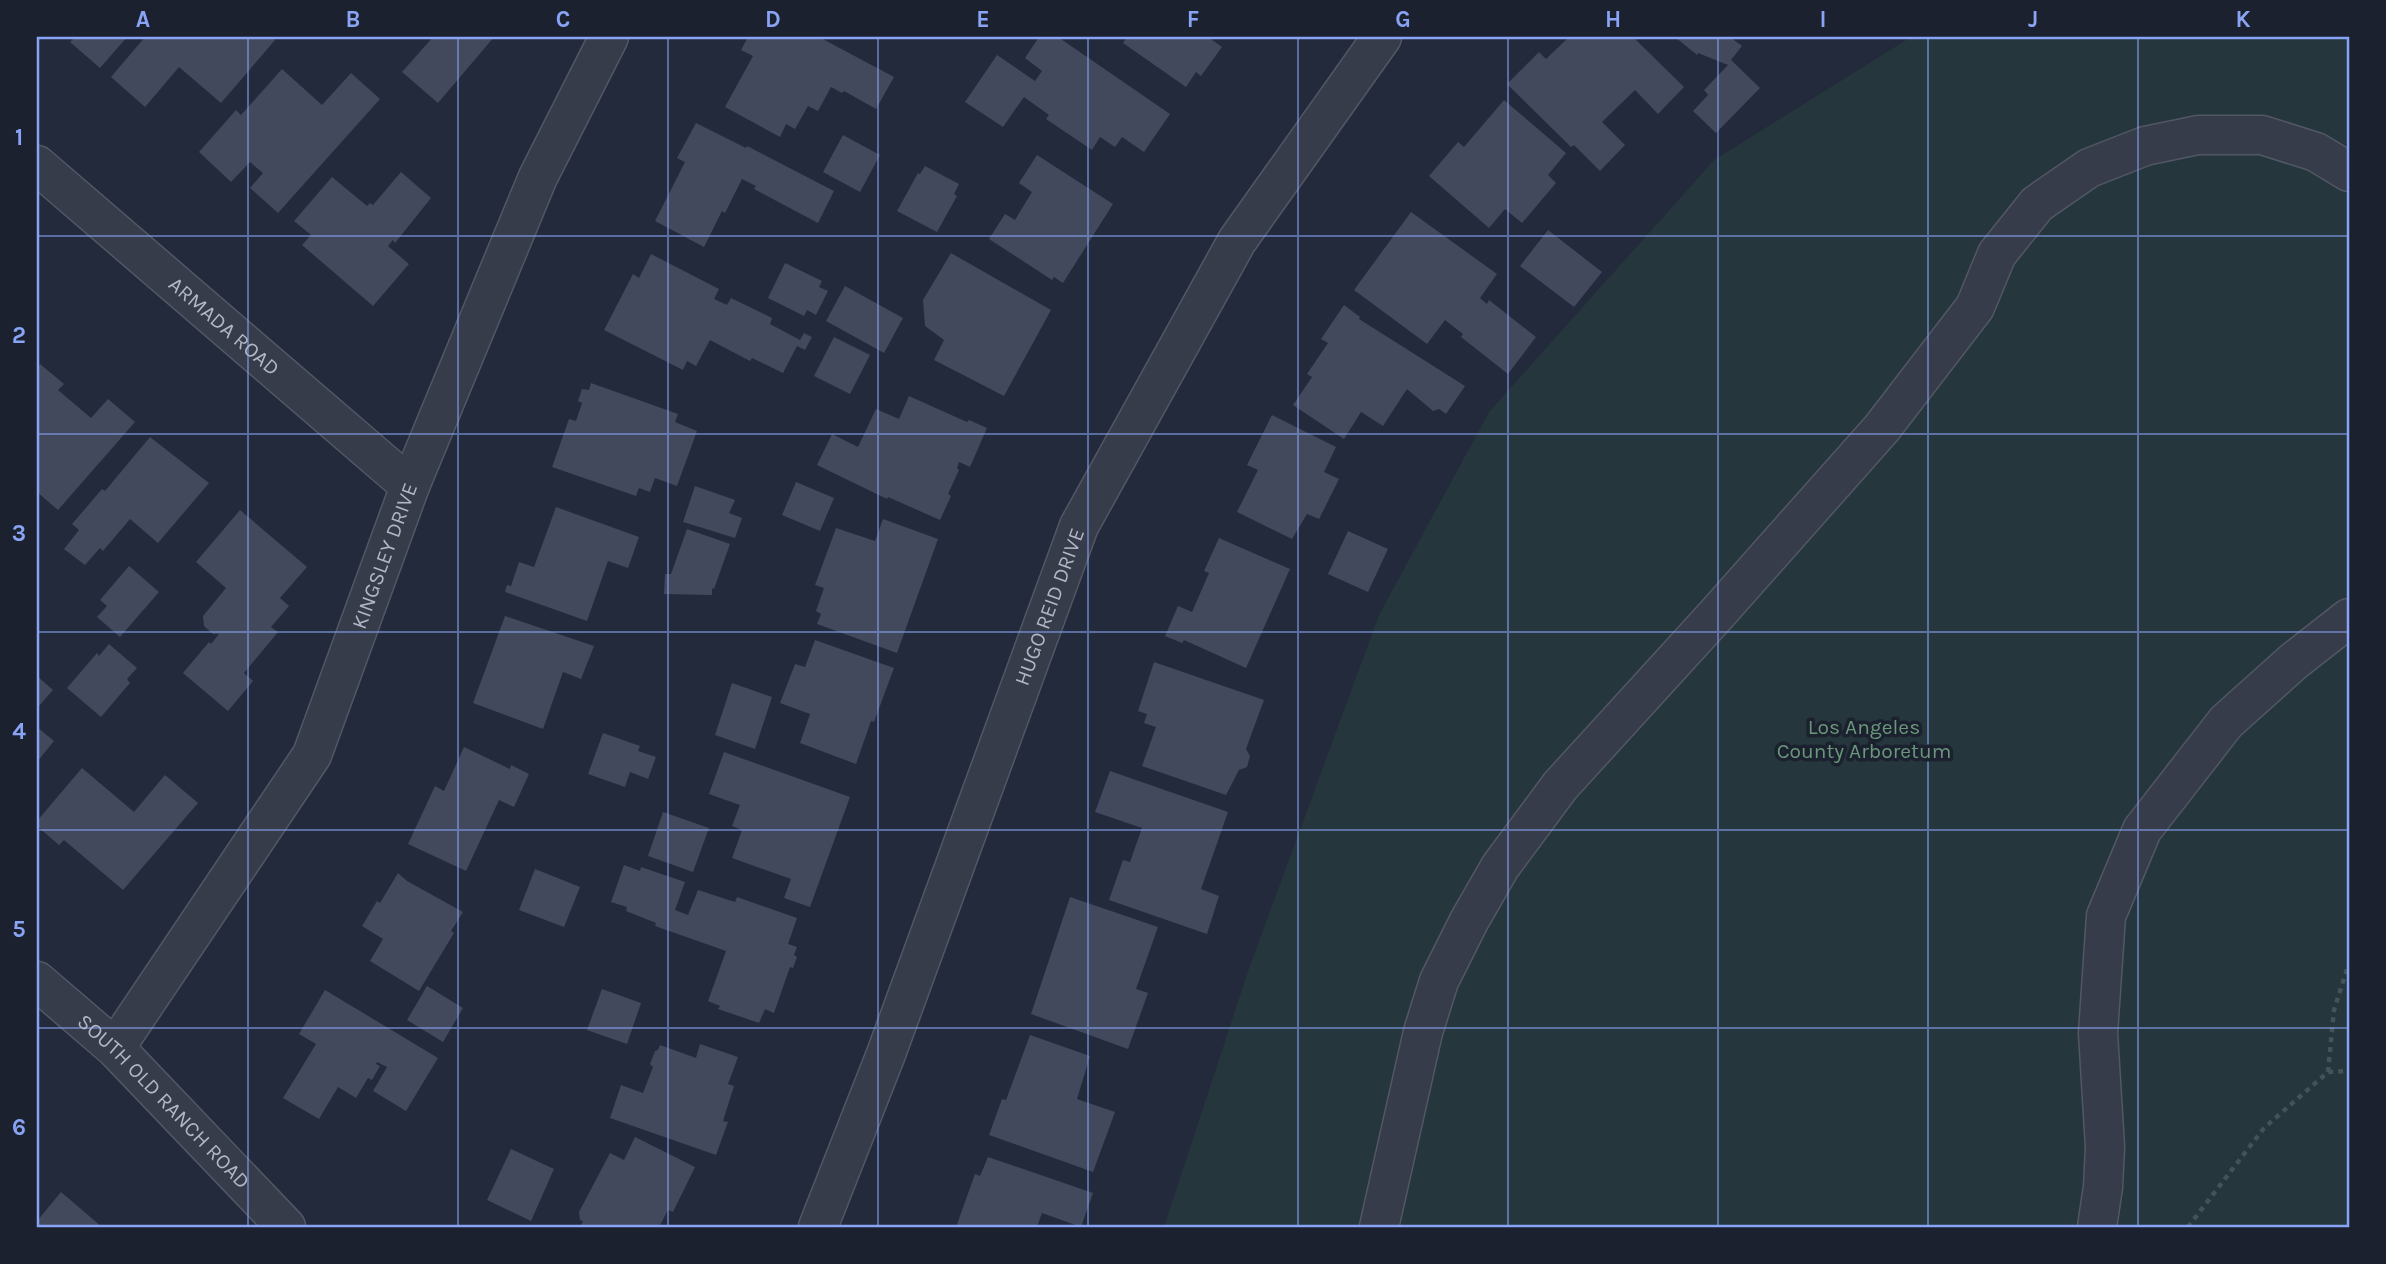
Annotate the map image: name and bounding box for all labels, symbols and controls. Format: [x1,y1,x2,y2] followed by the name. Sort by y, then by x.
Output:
[136,6,150,33] text: A
[346,6,360,33] text: B
[556,6,570,33] text: C
[765,6,781,33] text: D
[976,6,990,33] text: E
[1187,6,1199,33] text: F
[1395,6,1411,33] text: G
[1605,6,1621,33] text: H
[1819,6,1827,33] text: I
[2028,6,2038,33] text: J
[2235,6,2251,33] text: K
[15,124,23,151] text: 1
[164,272,284,380] street label: ARMADA ROAD
[12,322,26,349] text: 2
[347,480,422,632] street label: KINGSLEY DRIVE
[12,520,26,547] text: 3
[1010,525,1089,689] street label: HUGO REID DRIVE
[1777,715,1951,763] park label: Los Angeles County Arboretum
[12,718,26,745] text: 4
[12,916,26,943] text: 5
[73,1009,255,1194] street label: SOUTH OLD RANCH ROAD
[12,1114,26,1141] text: 6

